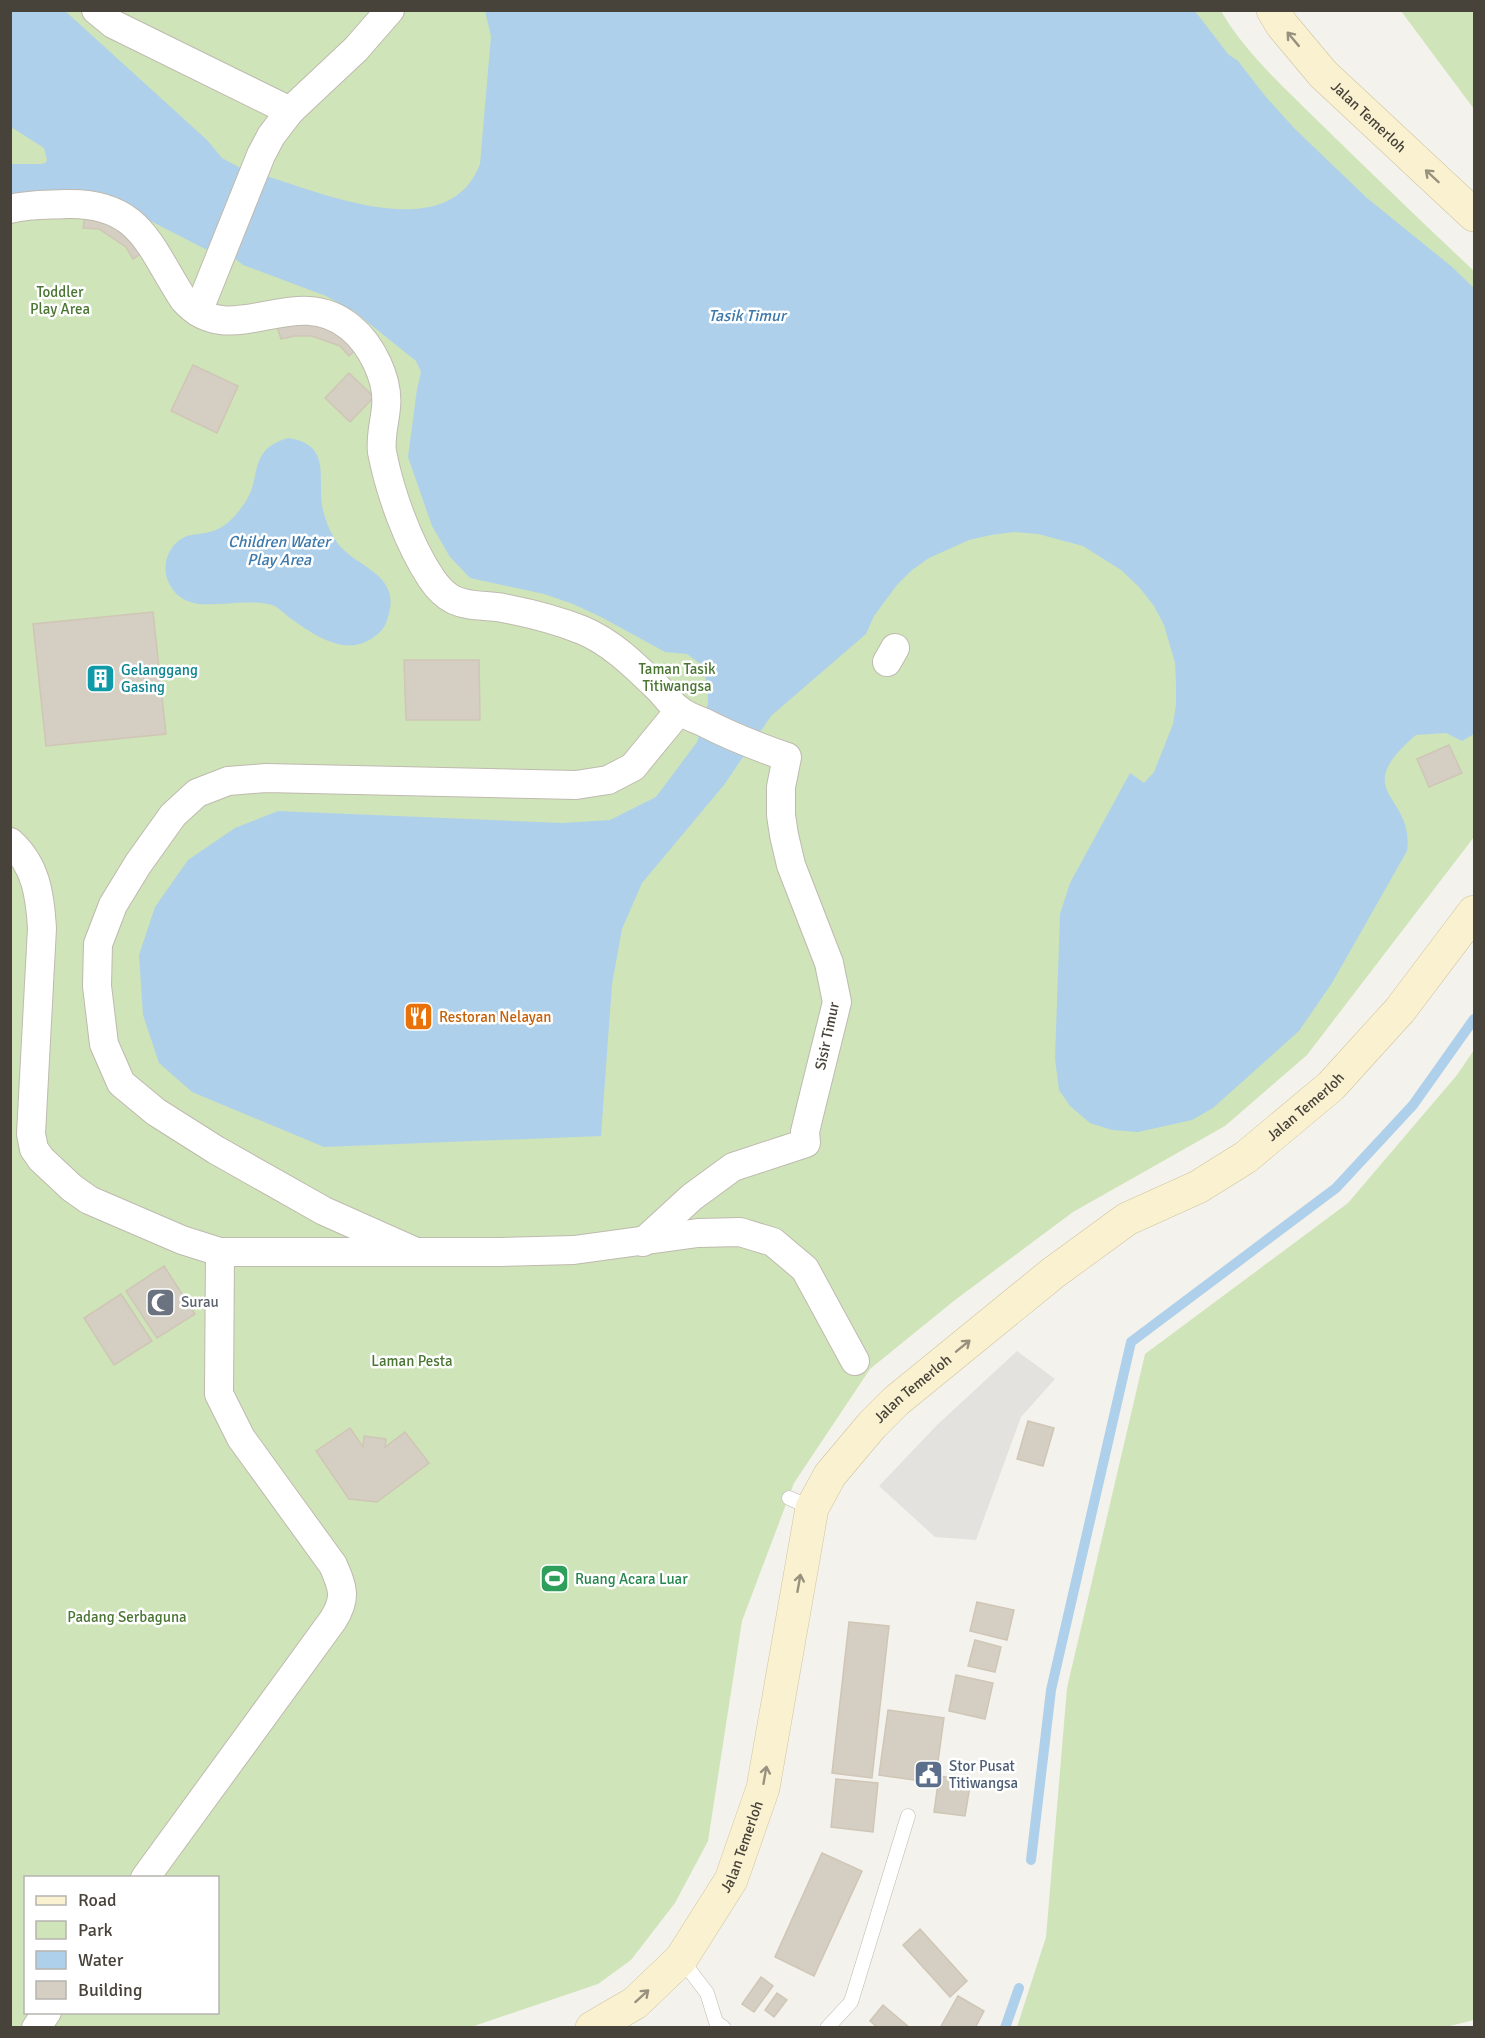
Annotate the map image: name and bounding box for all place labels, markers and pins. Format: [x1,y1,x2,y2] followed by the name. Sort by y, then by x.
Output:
[121,661,198,696] place label: Gelanggang Gasing
[84,663,116,695] building icon: Gelanggang Gasing
[402,1001,434,1033] restaurant icon: Restoran Nelayan
[439,1008,551,1026] place label: Restoran Nelayan
[144,1286,176,1318] mosque icon: Surau
[181,1293,219,1311] place label: Surau
[538,1563,570,1595] sports icon: Ruang Acara Luar
[575,1570,688,1588] place label: Ruang Acara Luar
[949,1757,1018,1792] place label: Stor Pusat Titiwangsa
[912,1759,944,1791] public building icon: Stor Pusat Titiwangsa

